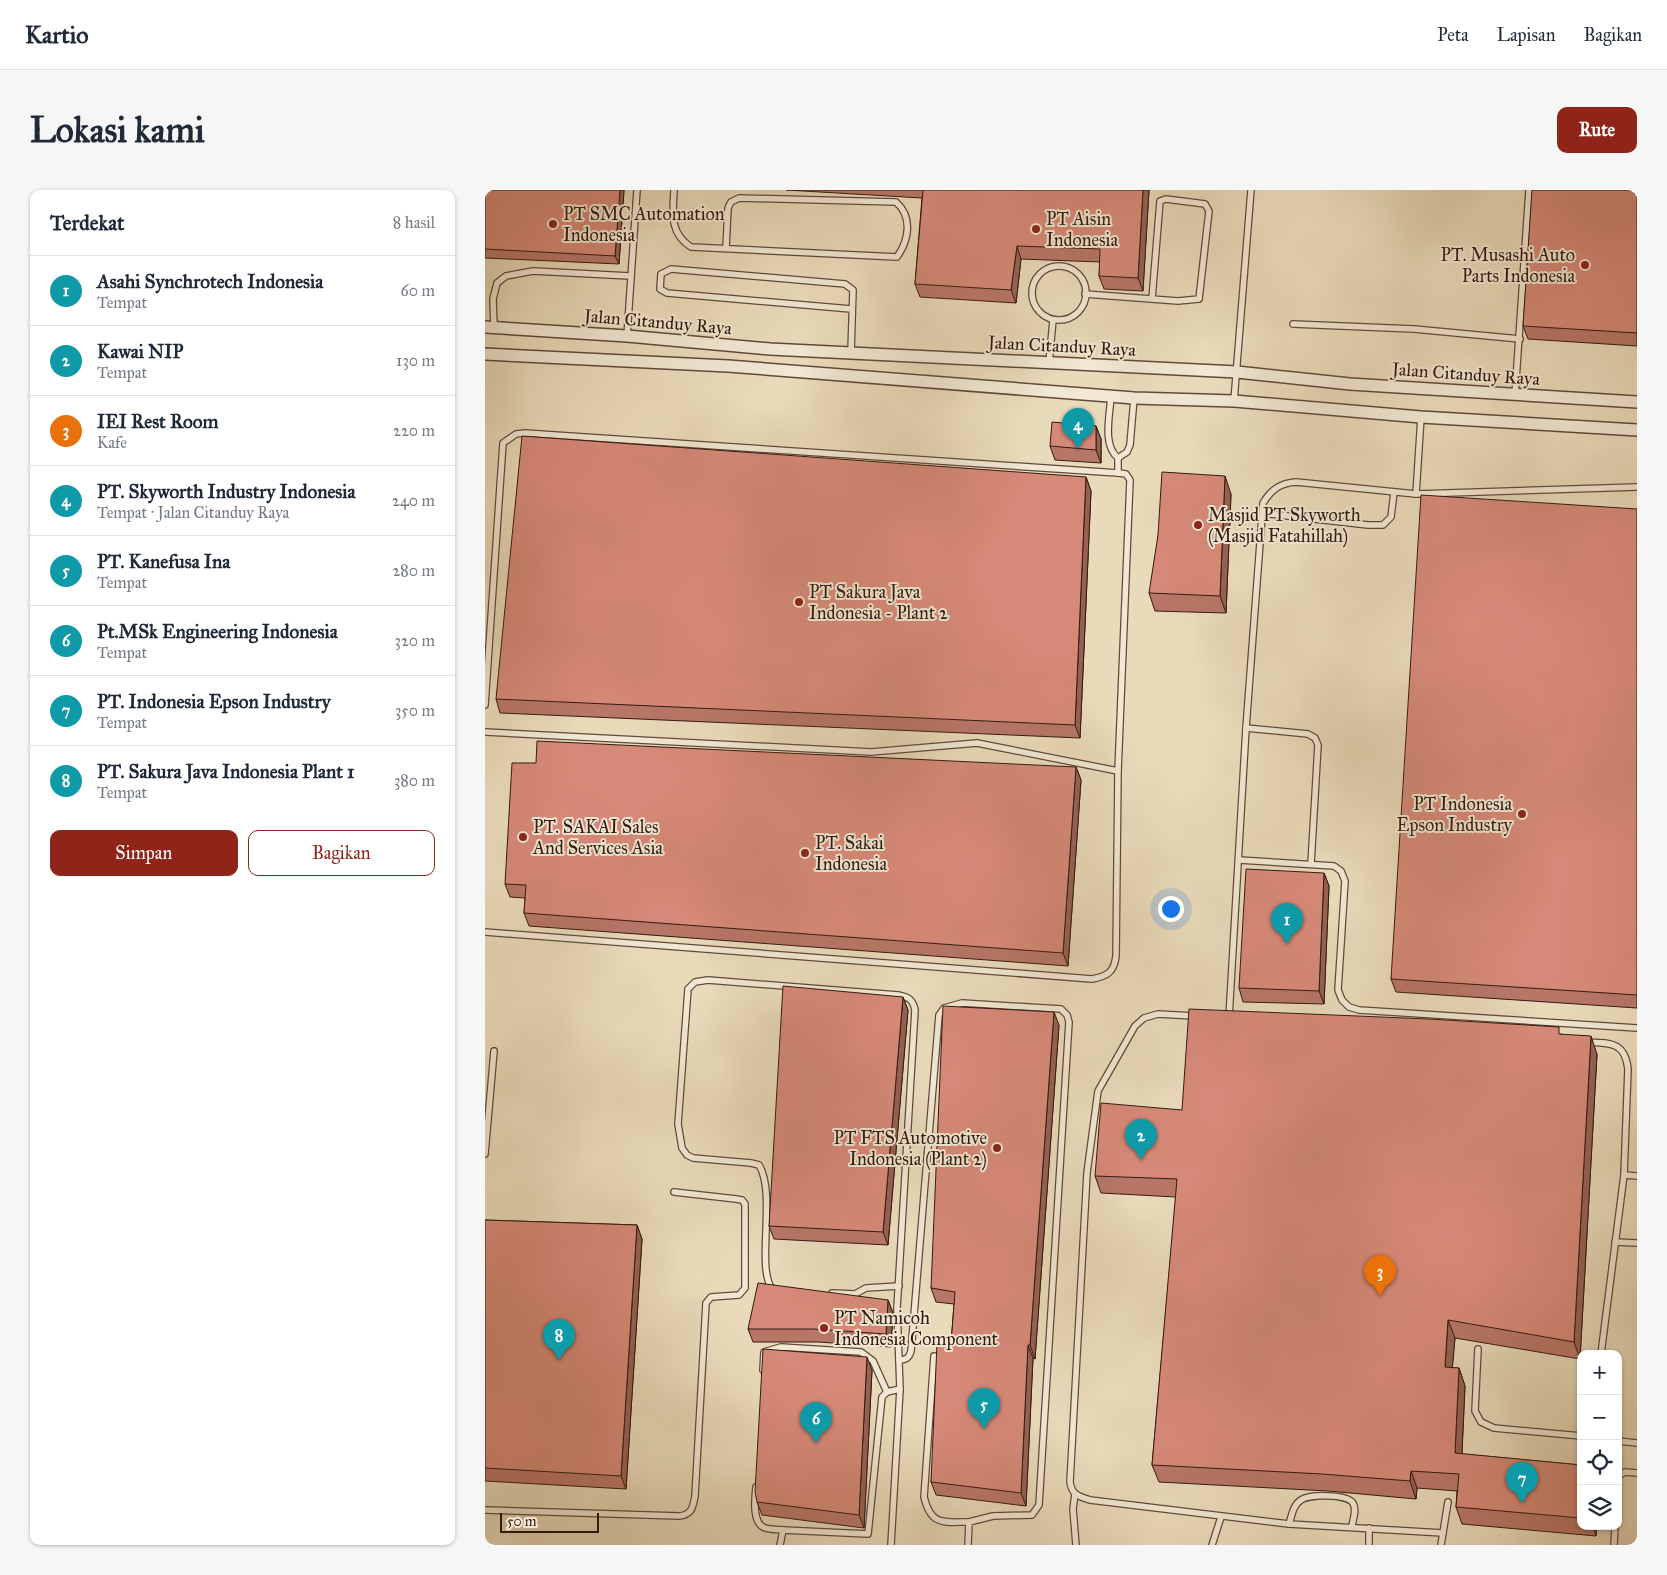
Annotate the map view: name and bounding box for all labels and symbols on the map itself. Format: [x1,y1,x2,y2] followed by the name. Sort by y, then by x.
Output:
[563,203,725,246] place label: PT SMC Automation Indonesia
[1046,208,1118,251] place label: PT Aisin Indonesia
[547,218,559,230] marker: PT SMC Automation Indonesia
[1030,223,1042,235] marker: PT Aisin Indonesia
[1441,244,1575,287] place label: PT. Musashi Auto Parts Indonesia
[1579,259,1591,271] marker: PT. Musashi Auto Parts Indonesia
[581,304,733,340] street label: Jalan Citanduy Raya
[985,331,1137,362] street label: Jalan Citanduy Raya
[1389,358,1541,391] street label: Jalan Citanduy Raya
[1062,408,1094,449] pin: 4
[1208,504,1361,548] place label: Masjid PT Skyworth (Masjid Fatahillah)
[1192,519,1204,531] marker: Masjid PT Skyworth (Masjid Fatahillah)
[809,581,948,624] place label: PT Sakura Java Indonesia - Plant 2
[793,596,805,608] marker: PT Sakura Java Indonesia - Plant 2
[1397,793,1513,836] place label: PT Indonesia Epson Industry
[1516,808,1528,820] marker: PT Indonesia Epson Industry
[532,816,663,859] place label: PT. SAKAI Sales And Services Asia
[517,831,529,843] marker: PT. SAKAI Sales And Services Asia
[815,832,887,875] place label: PT. Sakai Indonesia
[799,847,811,859] marker: PT. Sakai Indonesia
[1158,896,1184,922] your location
[1271,903,1303,944] pin: 1
[1125,1119,1157,1160] pin: 2
[833,1127,987,1171] place label: PT FTS Automotive Indonesia (Plant 2)
[991,1142,1003,1154] marker: PT FTS Automotive Indonesia (Plant 2)
[1364,1255,1396,1296] pin: 3
[834,1307,999,1350] place label: PT Namicoh Indonesia Component
[543,1319,575,1360] pin: 8
[818,1322,830,1334] marker: PT Namicoh Indonesia Component
[968,1388,1000,1429] pin: 5
[800,1402,832,1443] pin: 6
[1506,1462,1538,1503] pin: 7
[500,1510,599,1533] scale bar

